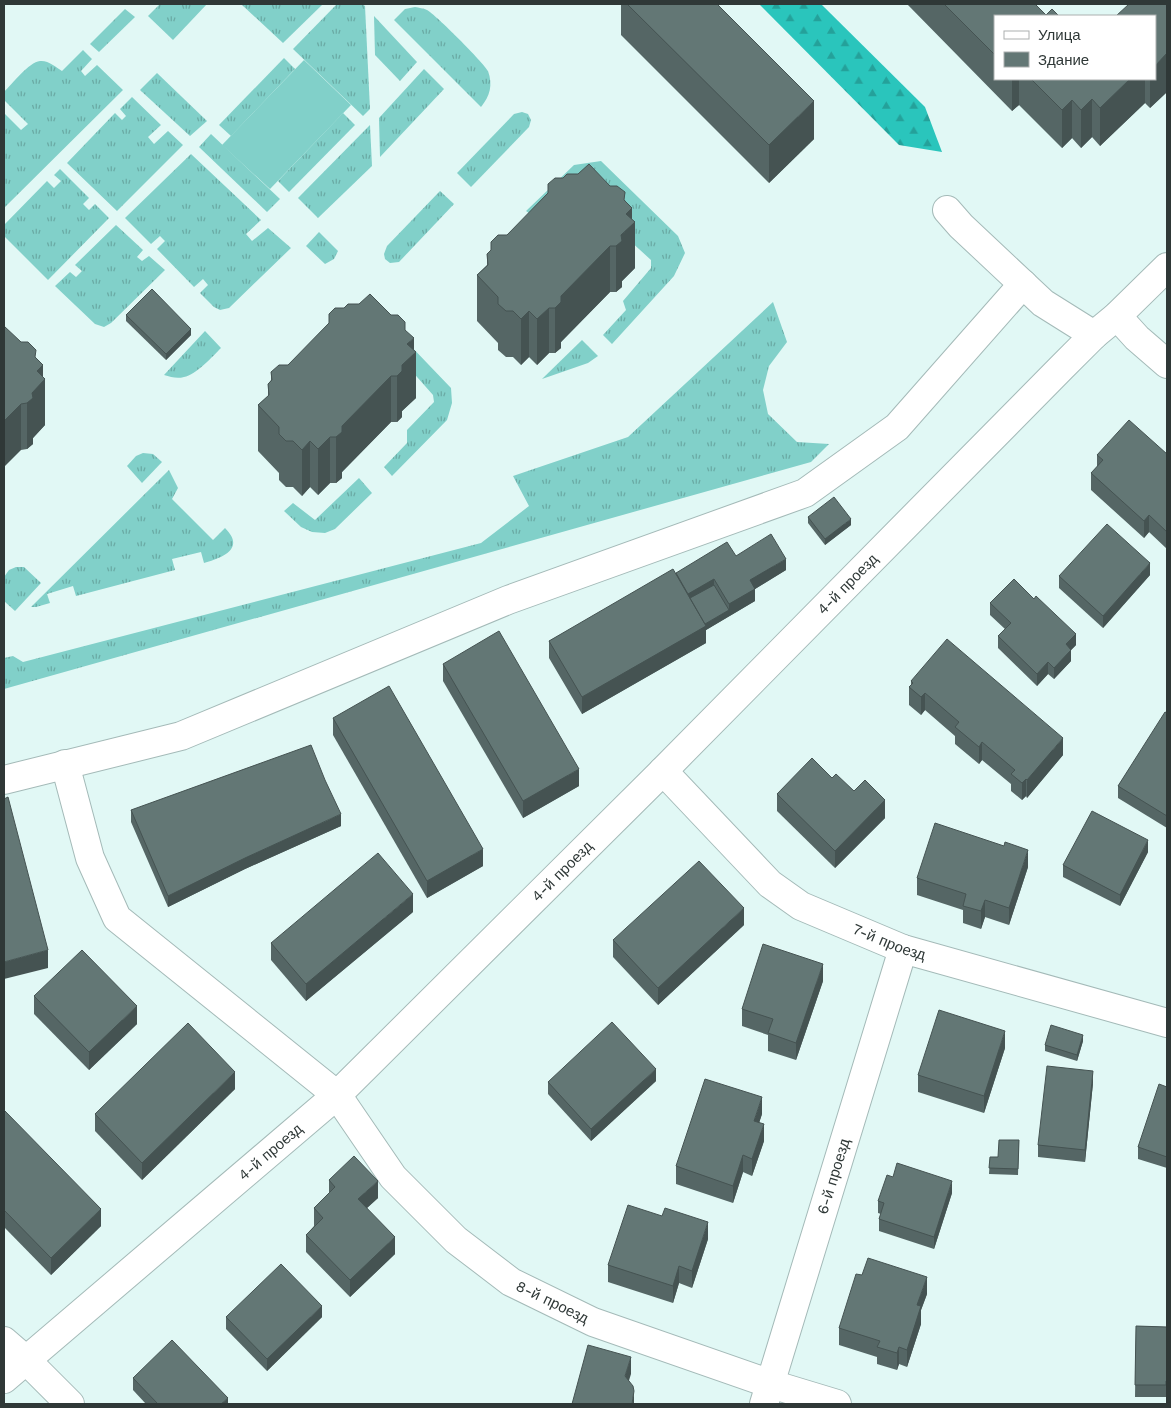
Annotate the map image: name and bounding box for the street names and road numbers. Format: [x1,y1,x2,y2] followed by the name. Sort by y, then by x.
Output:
[814,550,882,618] street label: 4-й проезд
[528,837,596,905] street label: 4-й проезд
[850,920,928,964] street label: 7-й проезд
[235,1119,306,1184] street label: 4-й проезд
[813,1136,854,1217] street label: 6-й проезд
[513,1277,592,1328] street label: 8-й проезд

